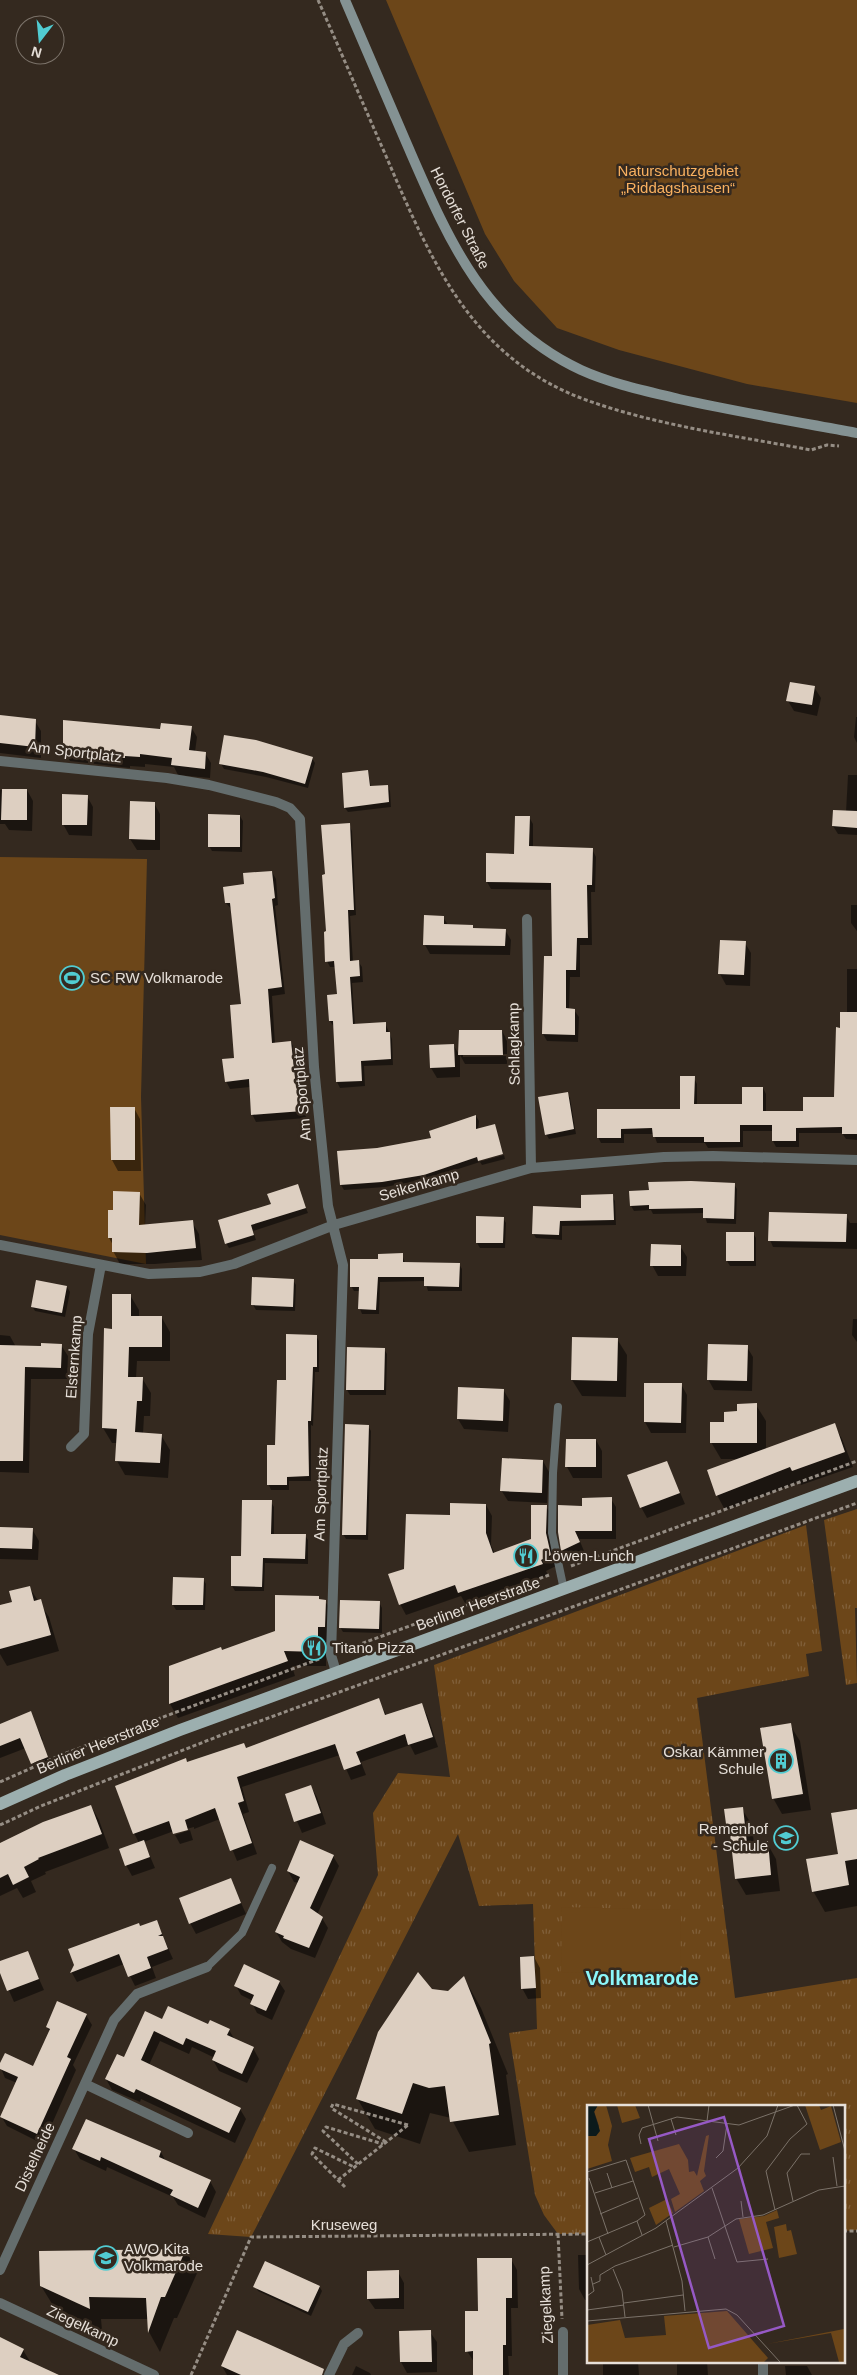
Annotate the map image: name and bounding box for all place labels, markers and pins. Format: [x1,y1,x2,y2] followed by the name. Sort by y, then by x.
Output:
[59,965,85,991] sports icon: SC RW Volkmarode
[90,969,223,986] place label: SC RW Volkmarode
[513,1543,539,1569] restaurant icon: Löwen-Lunch
[544,1547,634,1564] place label: Löwen-Lunch
[301,1635,327,1661] restaurant icon: Titano Pizza
[332,1639,415,1656] place label: Titano Pizza
[663,1743,764,1777] place label: Oskar Kämmer Schule
[768,1748,794,1774] building icon: Oskar Kämmer Schule
[699,1820,769,1854] place label: Remenhof - Schule
[773,1825,799,1851] school or university icon: Remenhof - Schule
[124,2240,203,2274] place label: AWO Kita Volkmarode
[93,2245,119,2271] school or university icon: AWO Kita Volkmarode

